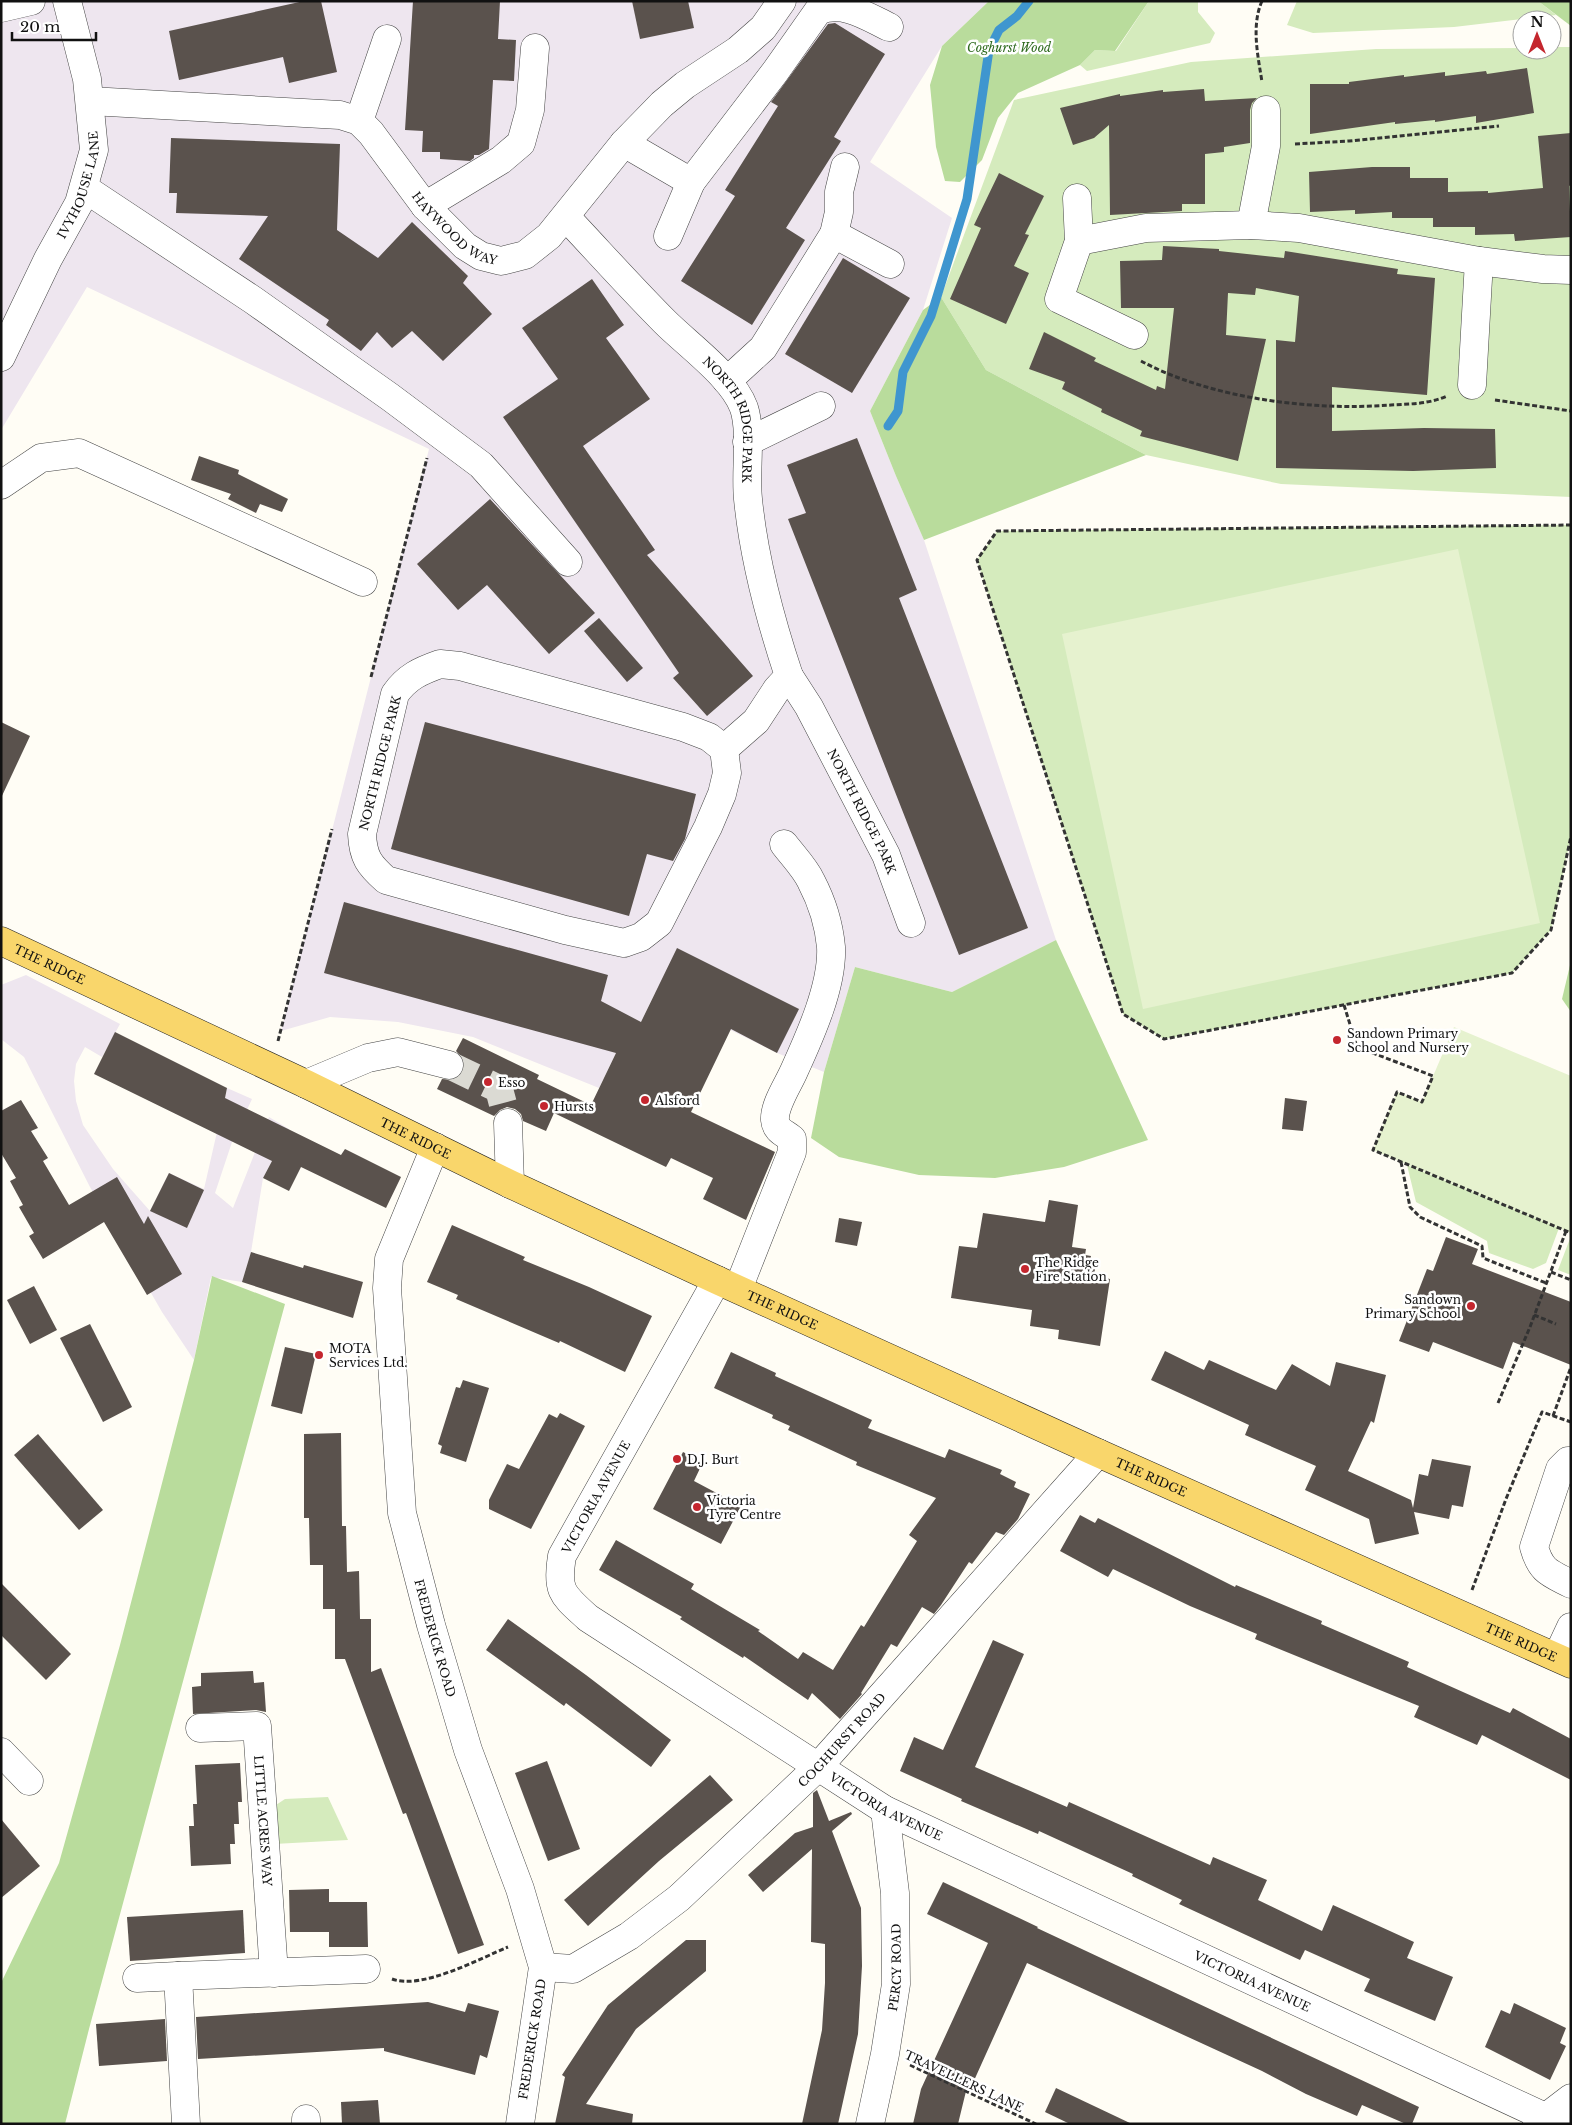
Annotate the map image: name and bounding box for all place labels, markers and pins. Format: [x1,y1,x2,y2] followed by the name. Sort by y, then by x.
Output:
[1347,1026,1469,1055] place label: Sandown Primary School and Nursery
[1331,1034,1343,1046] marker: Sandown Primary School and Nursery
[498,1075,526,1090] place label: Esso
[482,1076,494,1088] marker: Esso
[654,1093,700,1108] place label: Alsford
[639,1094,651,1106] marker: Alsford
[554,1099,594,1114] place label: Hursts
[538,1100,550,1112] marker: Hursts
[1035,1255,1107,1284] place label: The Ridge Fire Station
[1019,1263,1031,1275] marker: The Ridge Fire Station
[1365,1292,1461,1321] place label: Sandown Primary School
[1465,1300,1477,1312] marker: Sandown Primary School
[329,1341,408,1370] place label: MOTA Services Ltd.
[313,1349,325,1361] marker: MOTA Services Ltd.
[687,1452,739,1467] place label: D.J. Burt
[671,1453,683,1465] marker: D.J. Burt
[706,1493,781,1522] place label: Victoria Tyre Centre
[691,1501,703,1513] marker: Victoria Tyre Centre

